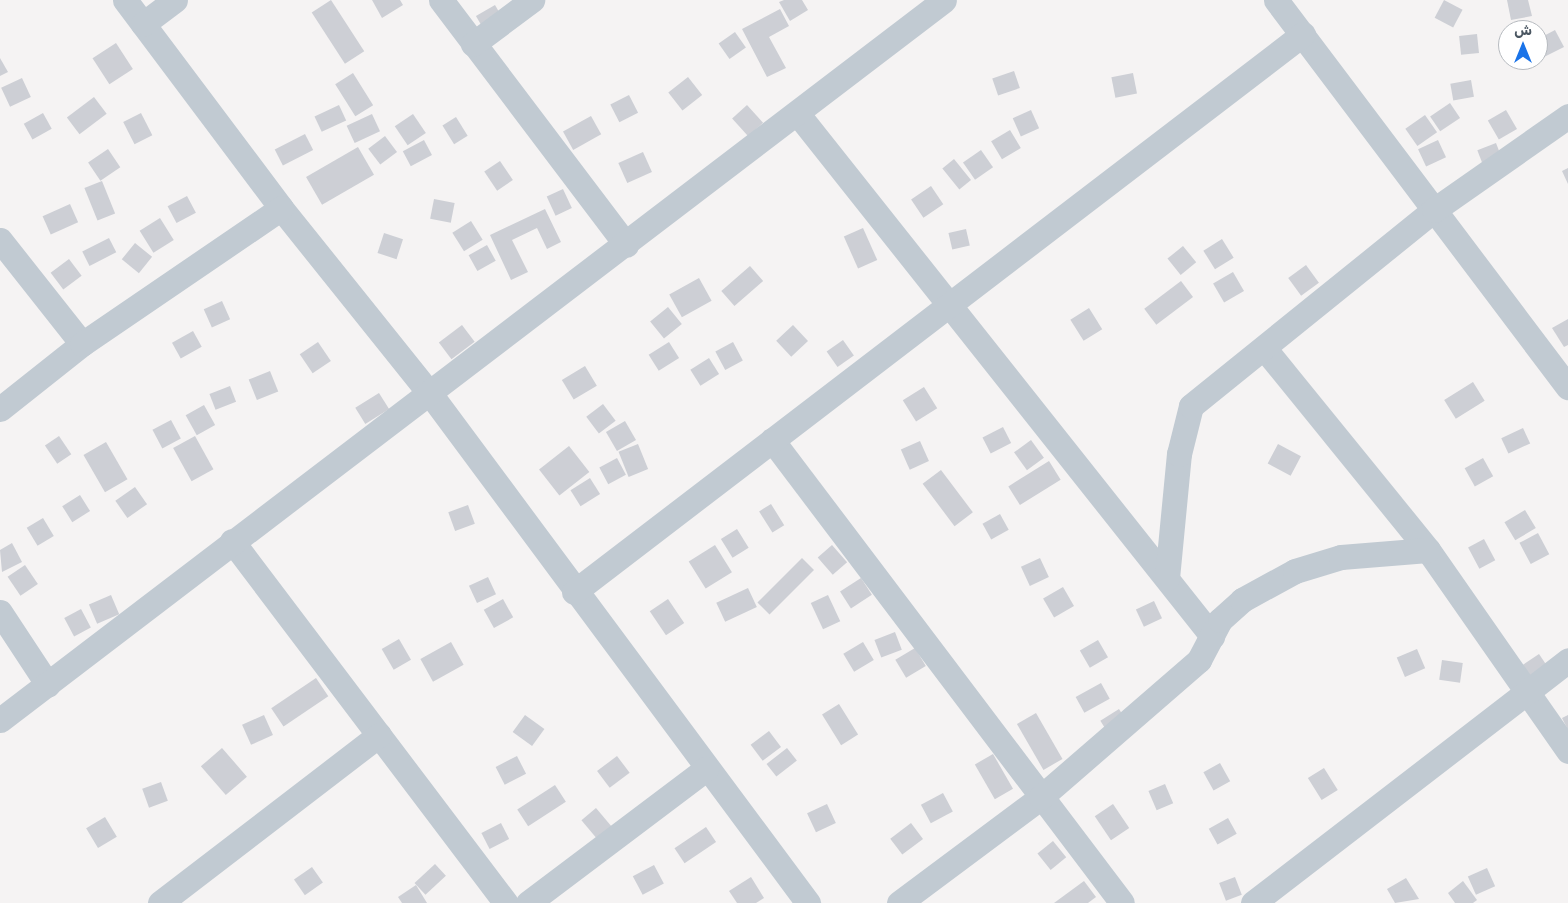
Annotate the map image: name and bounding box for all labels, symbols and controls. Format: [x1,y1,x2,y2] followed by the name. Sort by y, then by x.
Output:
[1498,20,1548,70] north arrow
[1514,22,1532,39] text: ش

